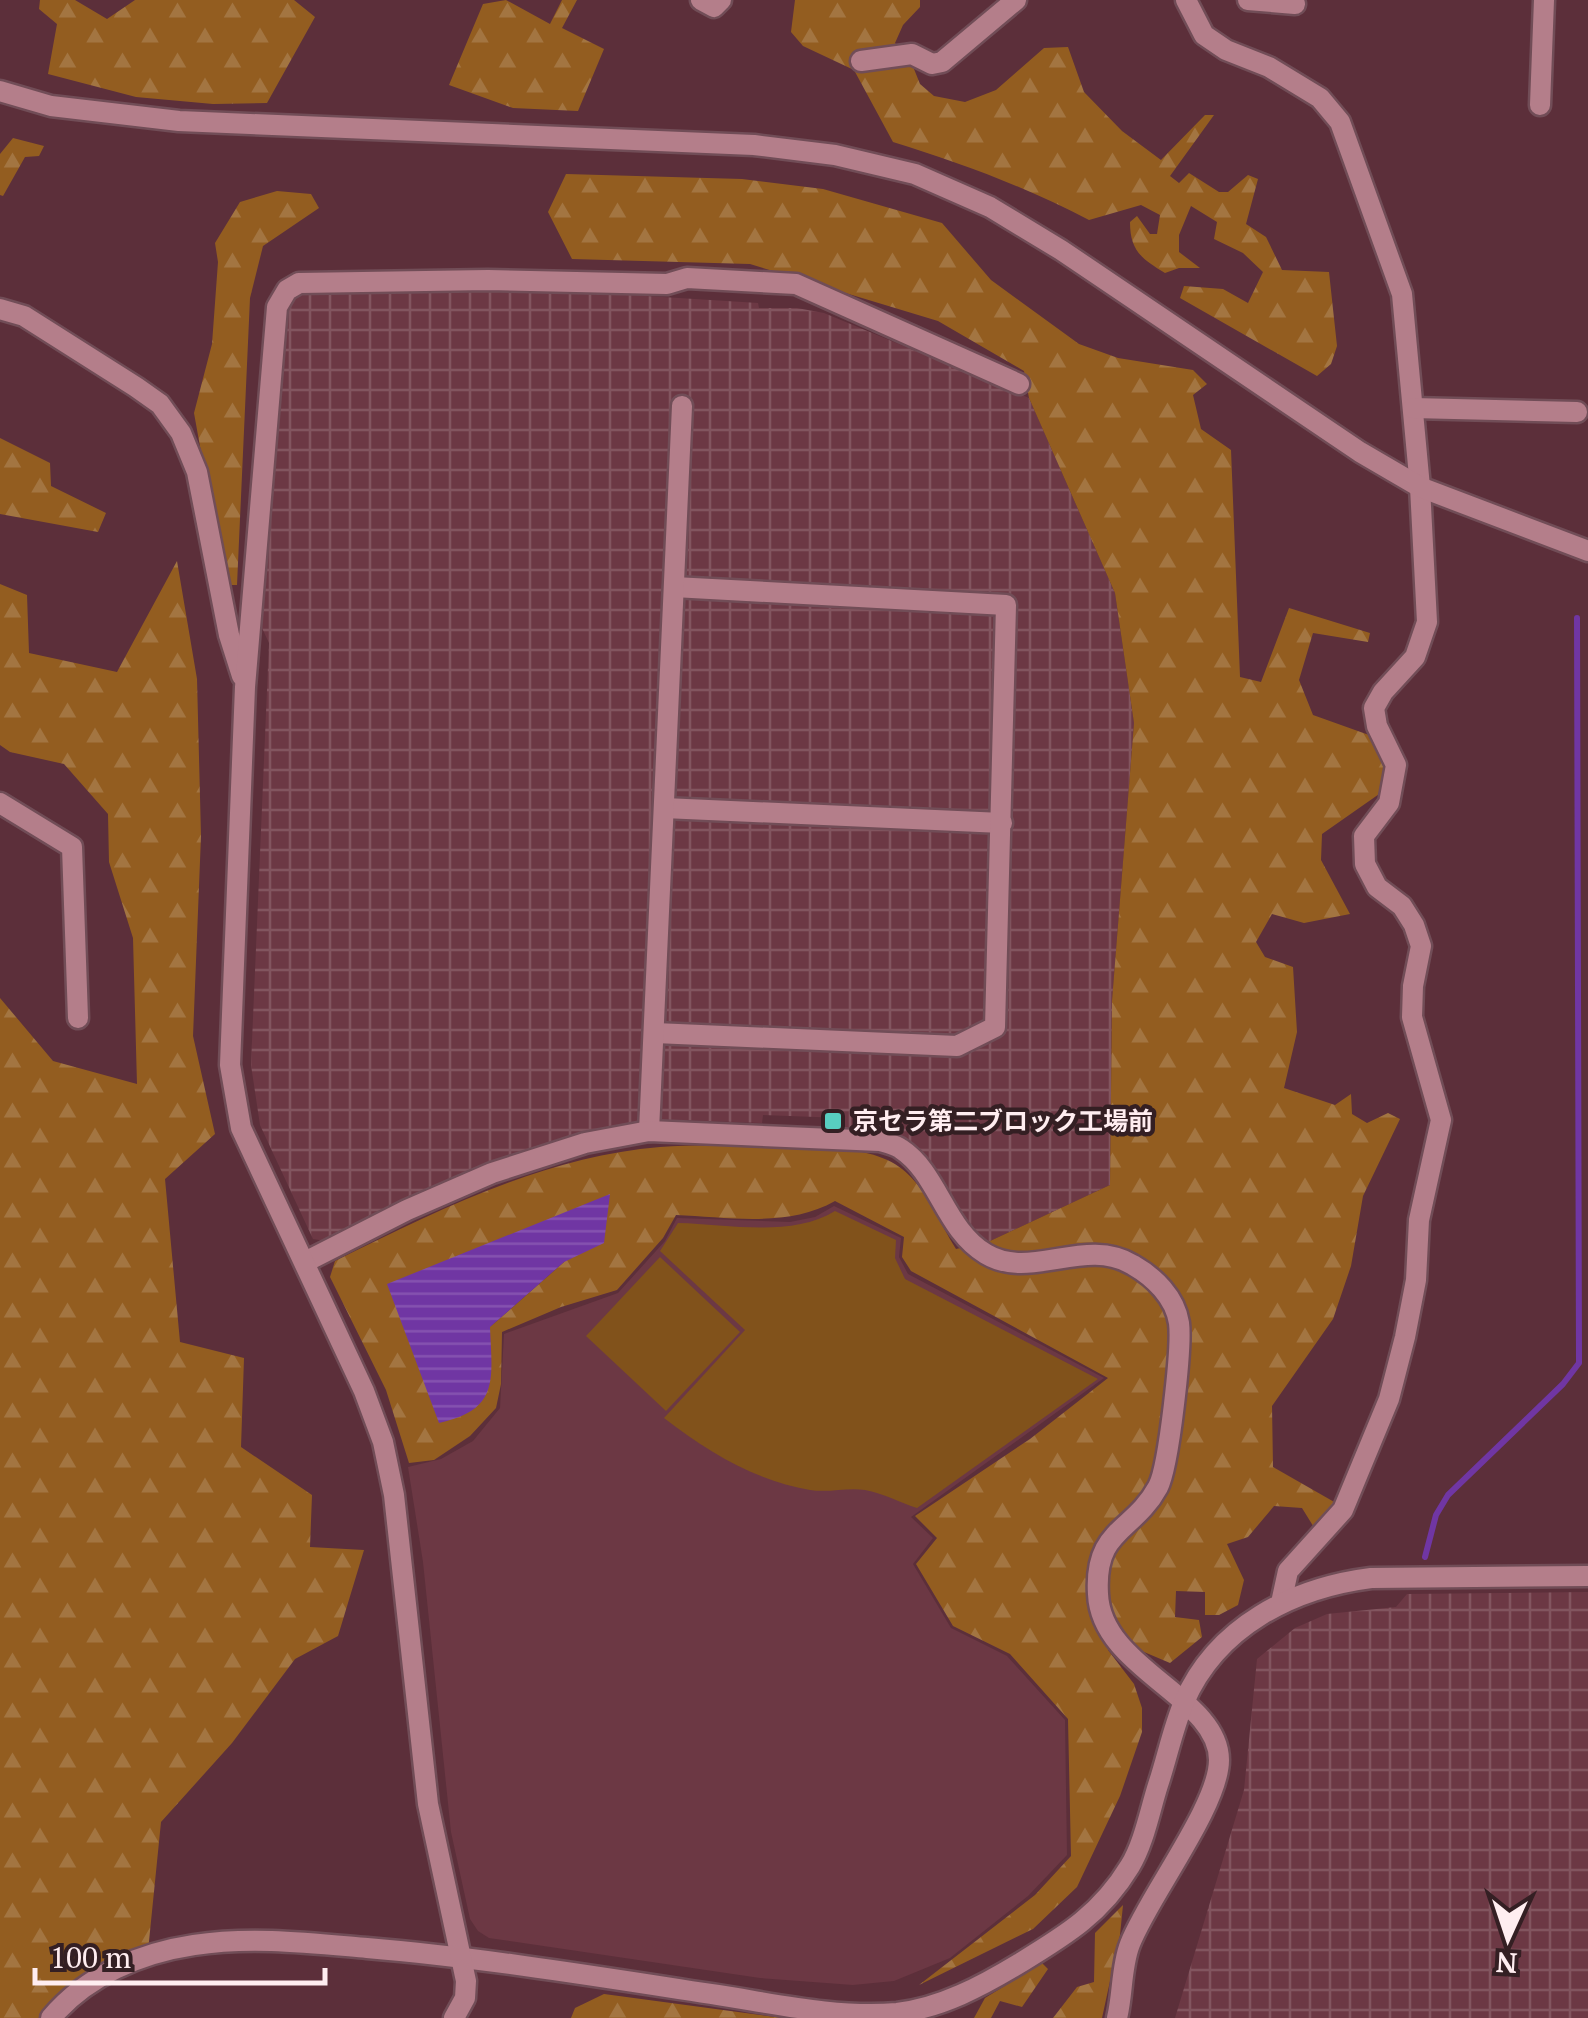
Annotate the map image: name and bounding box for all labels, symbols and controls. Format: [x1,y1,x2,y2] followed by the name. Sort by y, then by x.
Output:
[853,1104,1153,1137] place label: 京セラ第二ブロック工場前
[822,1110,844,1132] marker: 京セラ第二ブロック工場前
[1458,1888,1558,1988] north arrow
[35,1923,325,1985] scale bar
[50,1937,131,1977] text: 100 m
[1495,1944,1518,1982] text: N

